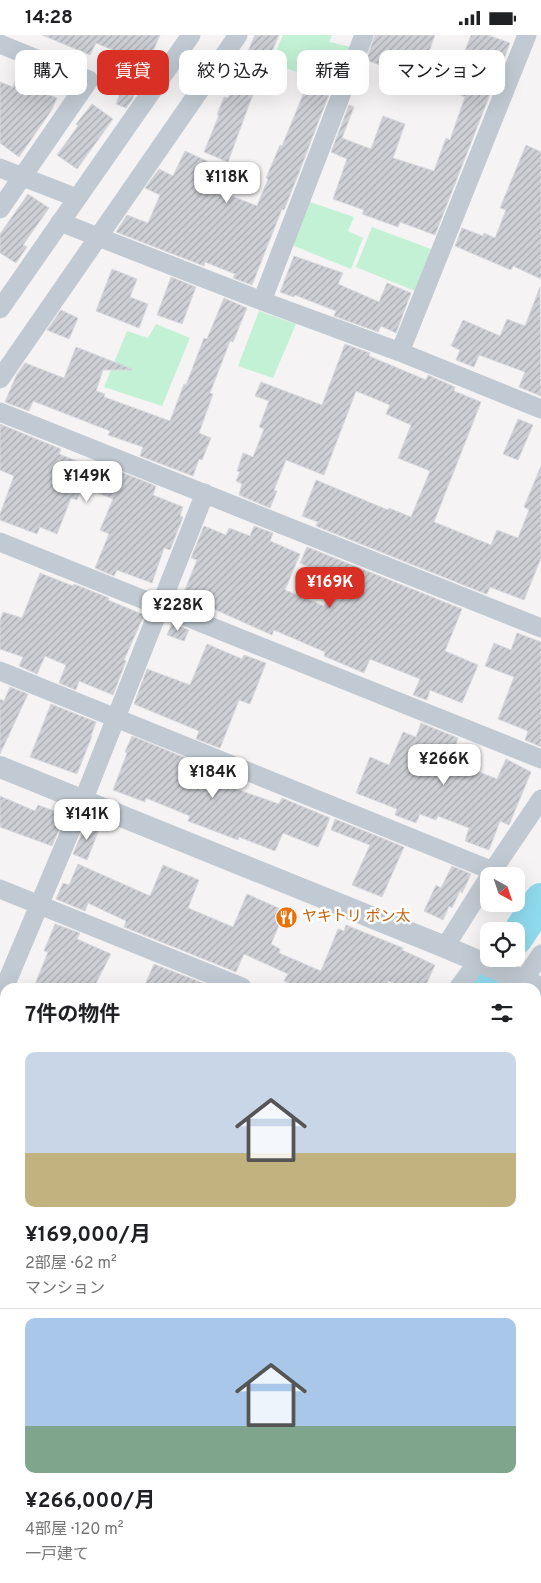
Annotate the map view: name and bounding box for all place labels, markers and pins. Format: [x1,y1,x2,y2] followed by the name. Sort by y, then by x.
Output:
[192,161,262,204] pin: ¥118K
[52,461,122,503] pin: ¥149K
[295,567,365,609] pin: ¥169K
[143,589,213,632] pin: ¥228K
[409,743,479,786] pin: ¥266K
[178,757,248,799] pin: ¥184K
[52,799,122,841] pin: ¥141K
[274,905,298,929] restaurant icon: ヤキトリ ポン太
[302,908,411,927] place label: ヤキトリ ポン太

